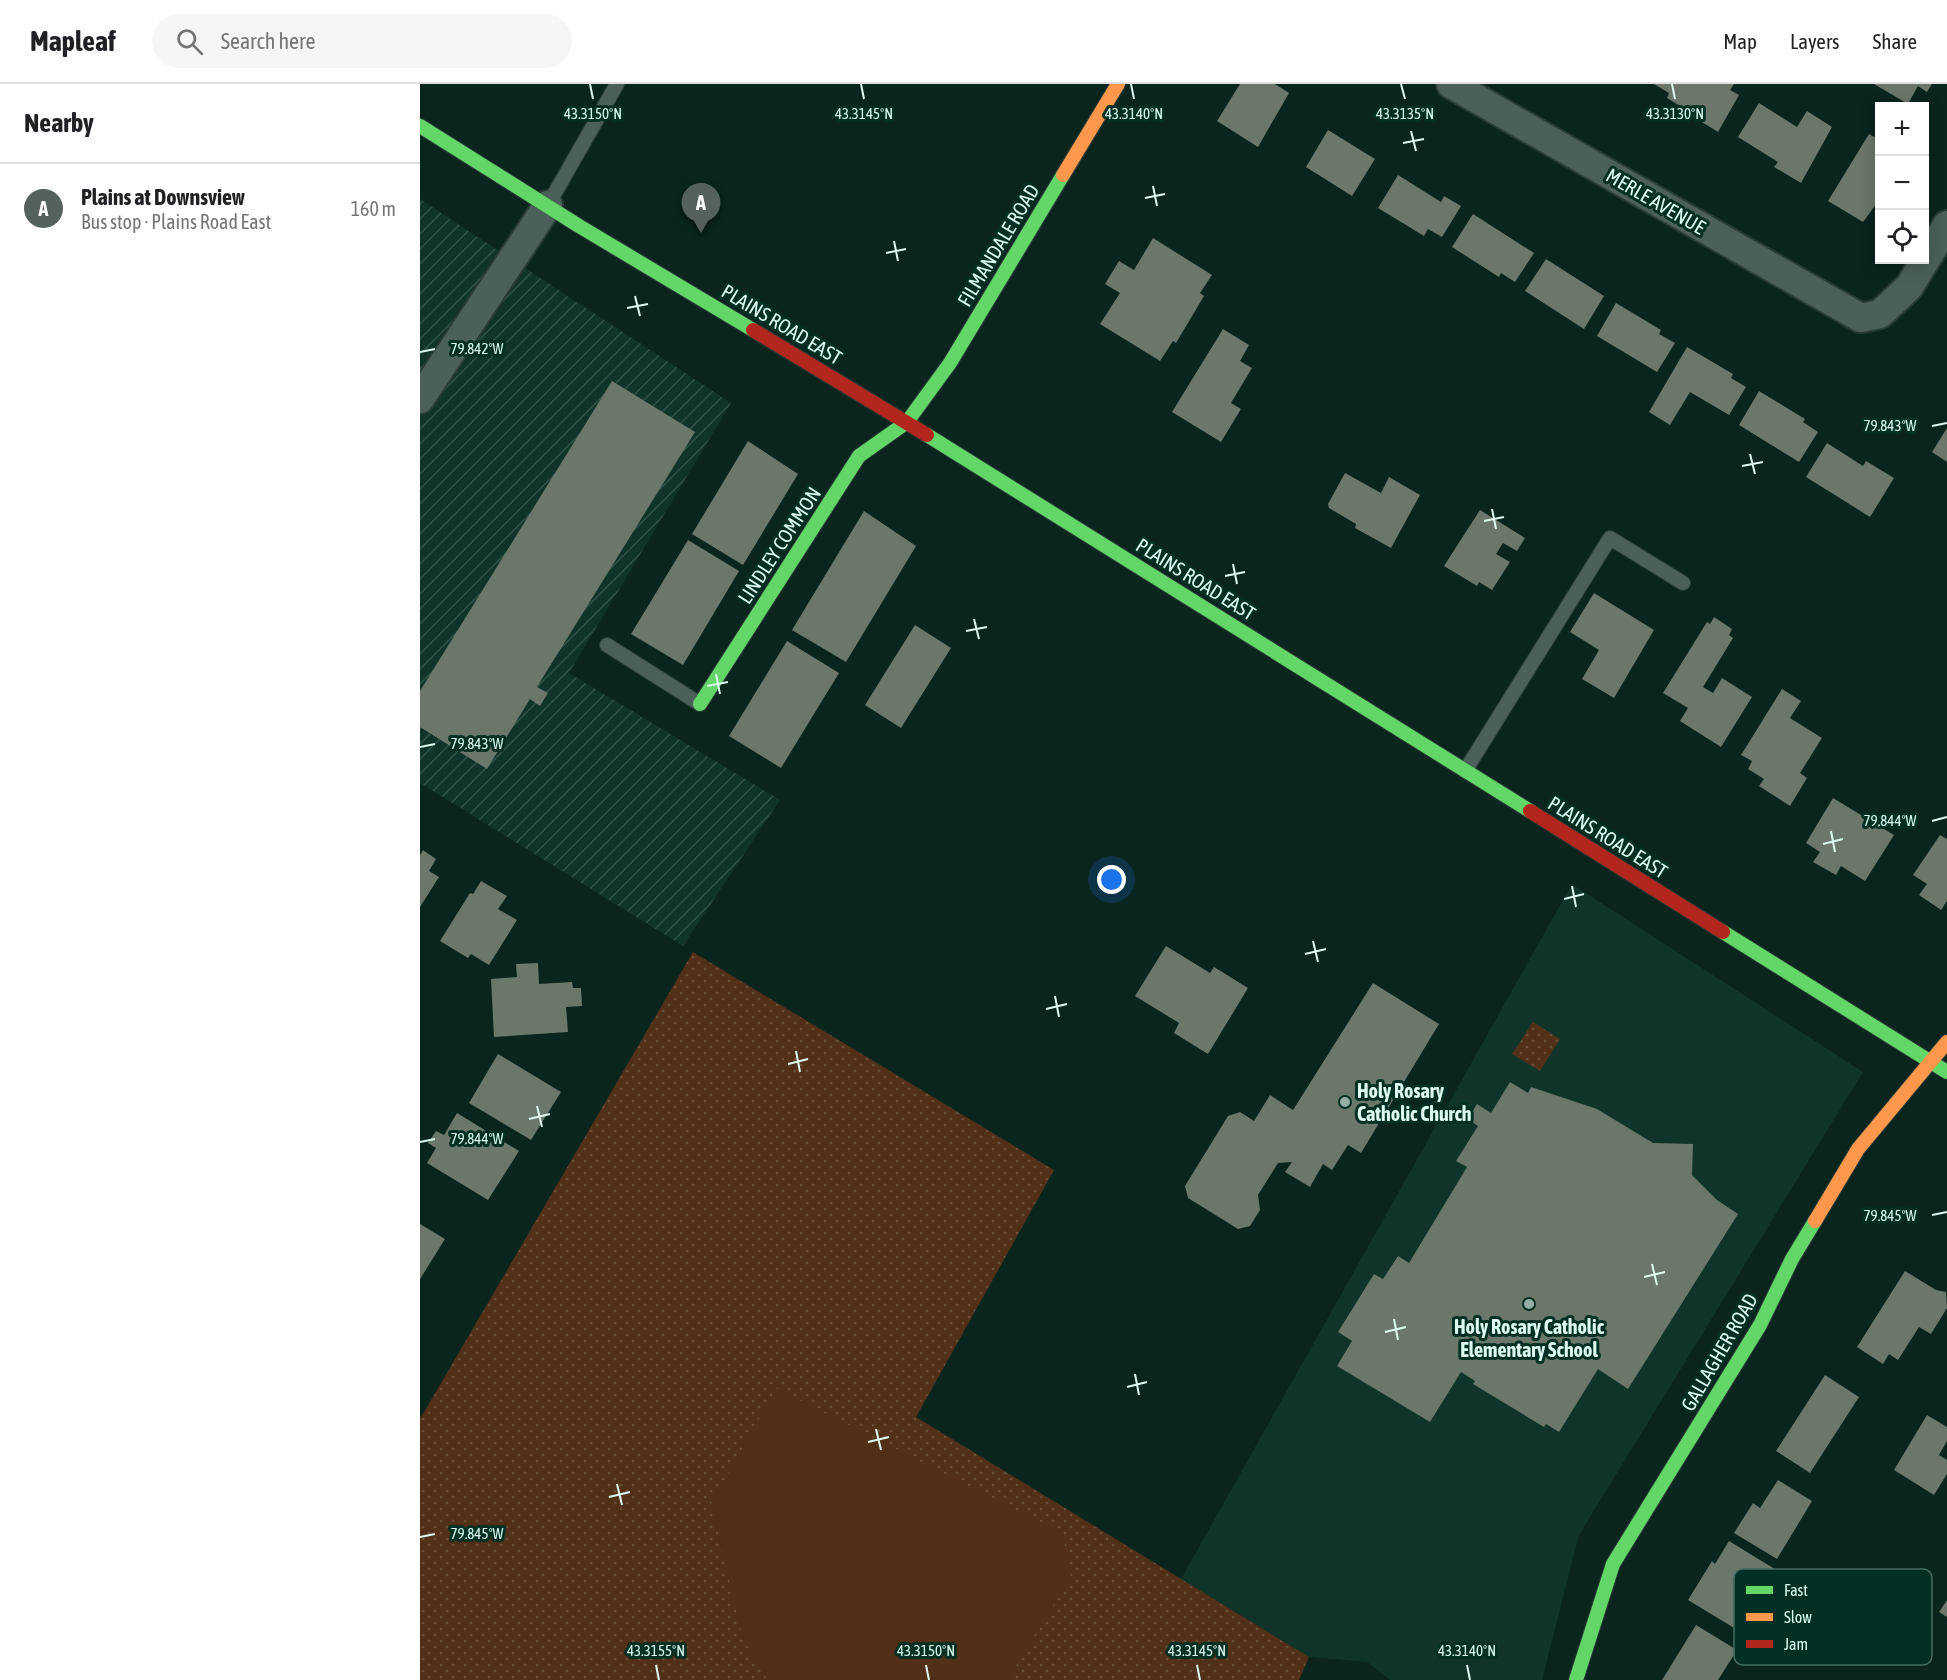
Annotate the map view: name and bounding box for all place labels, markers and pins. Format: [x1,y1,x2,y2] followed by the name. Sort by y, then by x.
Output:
[682,184,720,233] pin: A
[1357,1079,1472,1125] place label: Holy Rosary Catholic Church
[1338,1095,1352,1109] marker: Holy Rosary Catholic Church
[1522,1297,1536,1311] marker: Holy Rosary Catholic Elementary School
[1454,1315,1605,1361] place label: Holy Rosary Catholic Elementary School

